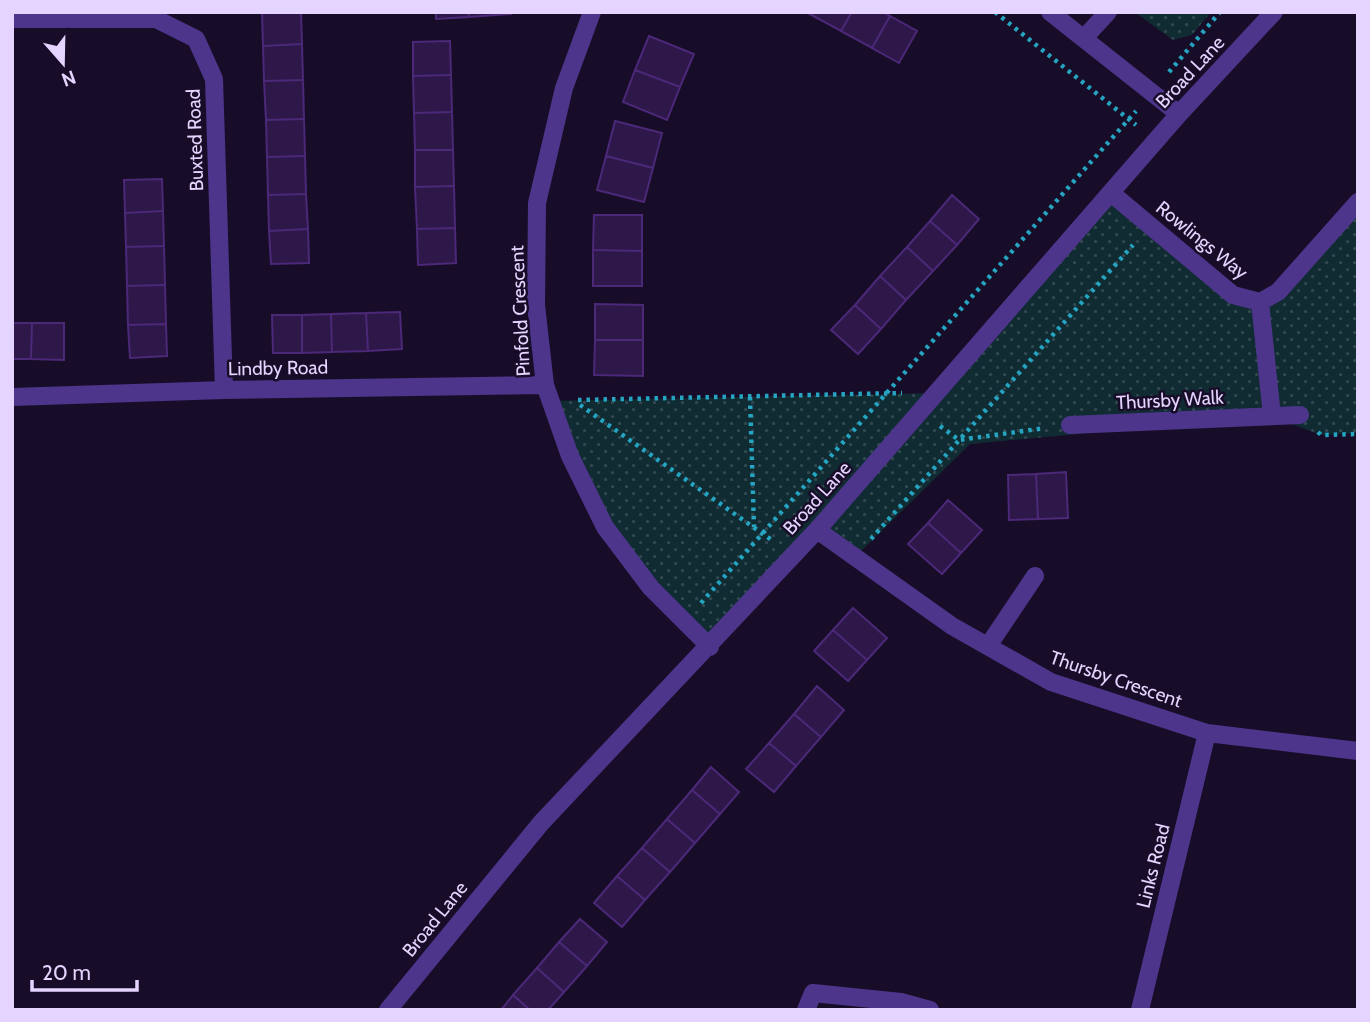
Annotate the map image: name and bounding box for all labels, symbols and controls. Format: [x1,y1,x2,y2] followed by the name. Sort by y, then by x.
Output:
[28,28,98,98] north arrow
[1151,31,1229,113] street label: Broad Lane
[58,65,79,92] text: N
[182,88,208,192] street label: Buxted Road
[1151,196,1253,284] street label: Rowlings Way
[505,244,535,377] street label: Pinfold Crescent
[228,356,328,380] street label: Lindby Road
[1116,386,1225,414] street label: Thursby Walk
[778,457,856,539] street label: Broad Lane
[1047,646,1186,713] street label: Thursby Crescent
[1131,821,1175,911] street label: Links Road
[398,876,473,961] street label: Broad Lane
[32,948,136,992] scale bar
[42,960,91,985] text: 20 m

